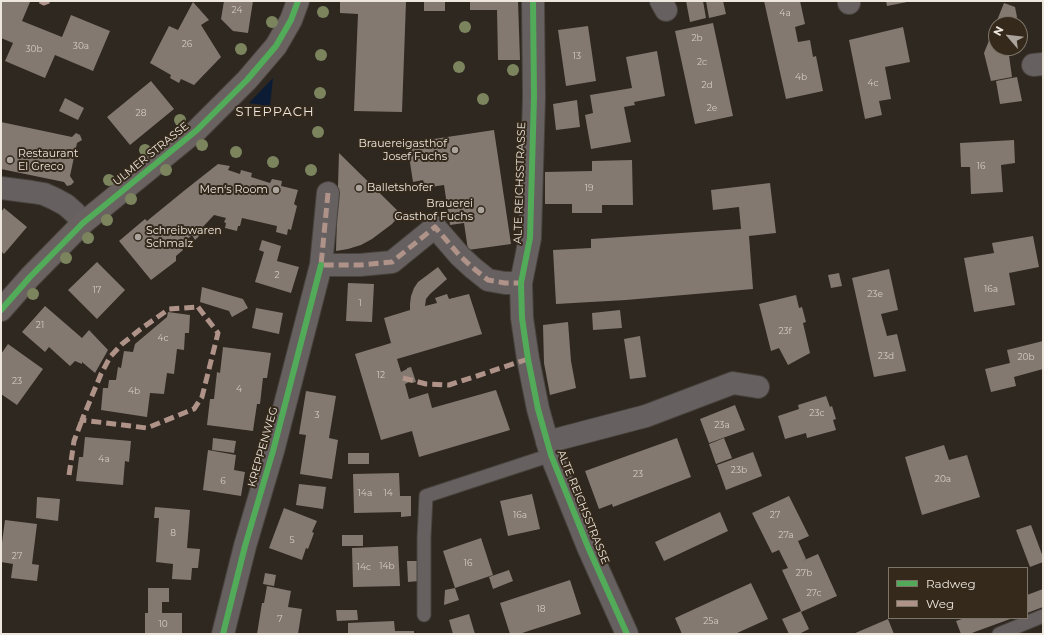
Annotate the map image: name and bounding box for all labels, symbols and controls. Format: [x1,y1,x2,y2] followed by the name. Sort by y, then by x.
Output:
[232,5,242,15] house number: 24
[779,8,791,18] house number: 4a
[988,16,1028,56] north arrow
[990,24,1007,38] text: N
[691,33,703,43] house number: 2b
[182,39,192,49] house number: 26
[73,41,89,51] house number: 30a
[25,44,43,54] house number: 30b
[573,51,581,61] house number: 13
[697,57,707,67] house number: 2c
[795,72,807,82] house number: 4b
[867,78,879,88] house number: 4c
[701,80,713,90] house number: 2d
[707,103,717,113] house number: 2e
[236,104,314,120] district label: STEPPACH
[136,108,146,118] house number: 28
[110,119,192,189] street label: ULMER STRASSE
[511,122,529,244] street label: ALTE REICHSSTRASSE
[358,137,447,163] place label: Brauereigasthof Josef Fuchs
[450,145,460,155] marker: Brauereigasthof Josef Fuchs
[18,147,78,173] place label: Restaurant El Greco
[5,155,15,165] marker: Restaurant El Greco
[977,161,985,171] house number: 16
[367,181,433,195] place label: Balletshofer
[200,183,268,197] place label: Men‘s Room
[354,183,364,193] marker: Balletshofer
[585,183,593,193] house number: 19
[271,185,281,195] marker: Men‘s Room
[394,197,473,223] place label: Brauerei Gasthof Fuchs
[476,205,486,215] marker: Brauerei Gasthof Fuchs
[146,224,222,250] place label: Schreibwaren Schmalz
[133,232,143,242] marker: Schreibwaren Schmalz
[274,270,280,280] house number: 2
[984,284,998,294] house number: 16a
[93,285,101,295] house number: 17
[867,289,883,299] house number: 23e
[358,298,362,308] house number: 1
[36,320,44,330] house number: 21
[778,326,792,336] house number: 23f
[157,333,169,343] house number: 4c
[878,351,894,361] house number: 23d
[1017,352,1035,362] house number: 20b
[377,370,385,380] house number: 12
[12,376,22,386] house number: 23
[236,384,242,394] house number: 4
[128,386,140,396] house number: 4b
[245,405,281,489] street label: KREPPENWEG
[809,408,825,418] house number: 23c
[314,410,320,420] house number: 3
[714,420,730,430] house number: 23a
[554,448,612,566] street label: ALTE REICHSSTRASSE
[98,454,110,464] house number: 4a
[731,465,747,475] house number: 23b
[633,469,643,479] house number: 23
[935,474,951,484] house number: 20a
[220,476,226,486] house number: 6
[358,488,372,498] house number: 14a
[383,488,393,498] house number: 14
[513,510,527,520] house number: 16a
[770,510,780,520] house number: 27
[170,528,176,538] house number: 8
[778,530,794,540] house number: 27a
[289,535,295,545] house number: 5
[12,551,22,561] house number: 27
[464,558,472,568] house number: 16
[379,561,395,571] house number: 14b
[357,562,371,572] house number: 14c
[888,567,1028,619] legend
[796,568,812,578] house number: 27b
[926,576,976,591] text: Radweg
[806,588,822,598] house number: 27c
[926,596,954,611] text: Weg
[537,604,545,614] house number: 18
[277,614,283,624] house number: 7
[703,616,719,626] house number: 25a
[158,619,168,629] house number: 10

